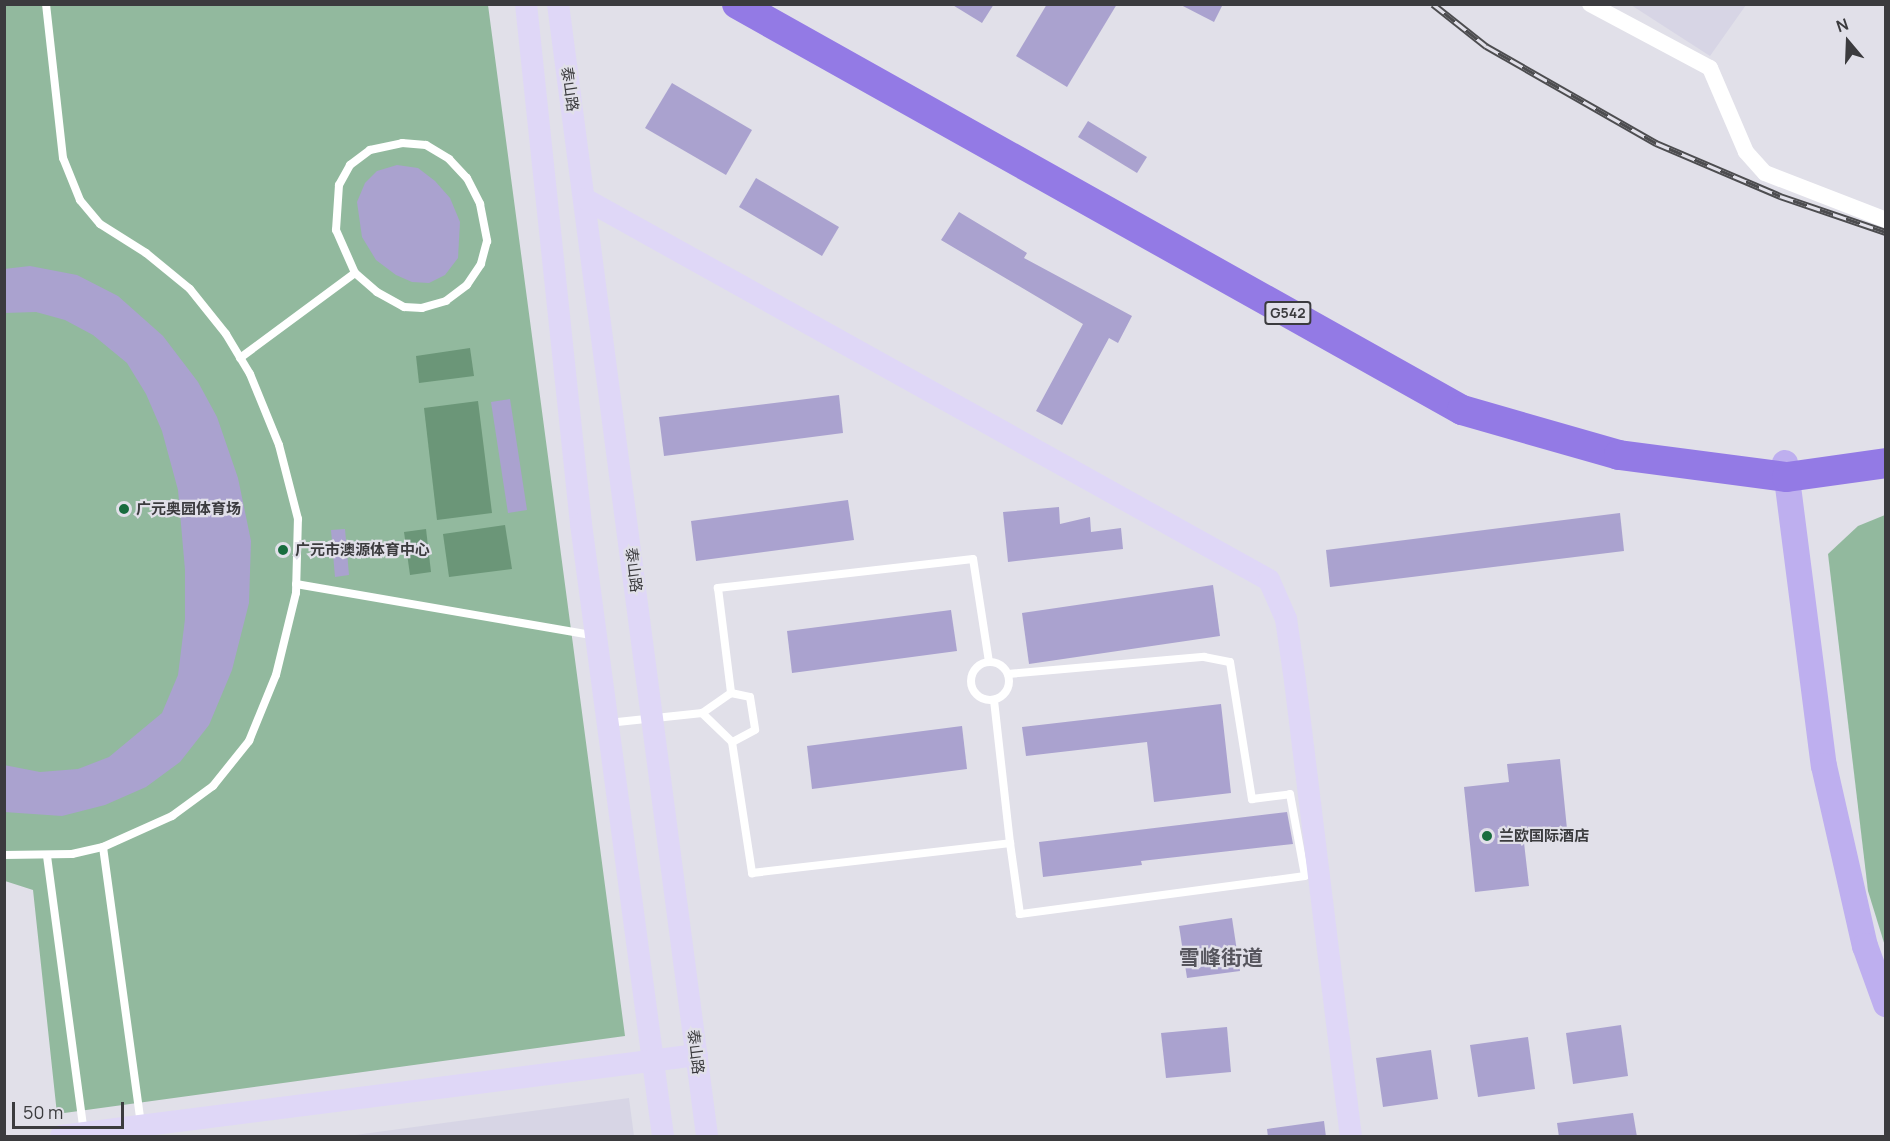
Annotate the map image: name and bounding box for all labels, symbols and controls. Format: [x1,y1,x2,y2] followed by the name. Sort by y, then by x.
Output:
[1818,12,1878,72] north arrow
[1833,13,1851,37] text: N
[558,65,582,113] street label: 泰山路
[1264,302,1312,324] road number: G542
[136,500,241,518] place label: 广元奥园体育场
[117,502,131,516] marker: 广元奥园体育场
[295,541,430,559] place label: 广元市澳源体育中心
[276,543,290,557] marker: 广元市澳源体育中心
[622,547,646,593] street label: 泰山路
[1499,827,1589,845] place label: 兰欧国际酒店
[1480,829,1494,843] marker: 兰欧国际酒店
[1179,944,1263,970] district label: 雪峰街道
[684,1029,708,1075] street label: 泰山路
[15,1090,128,1128] scale bar
[23,1100,63,1124] text: 50 m

